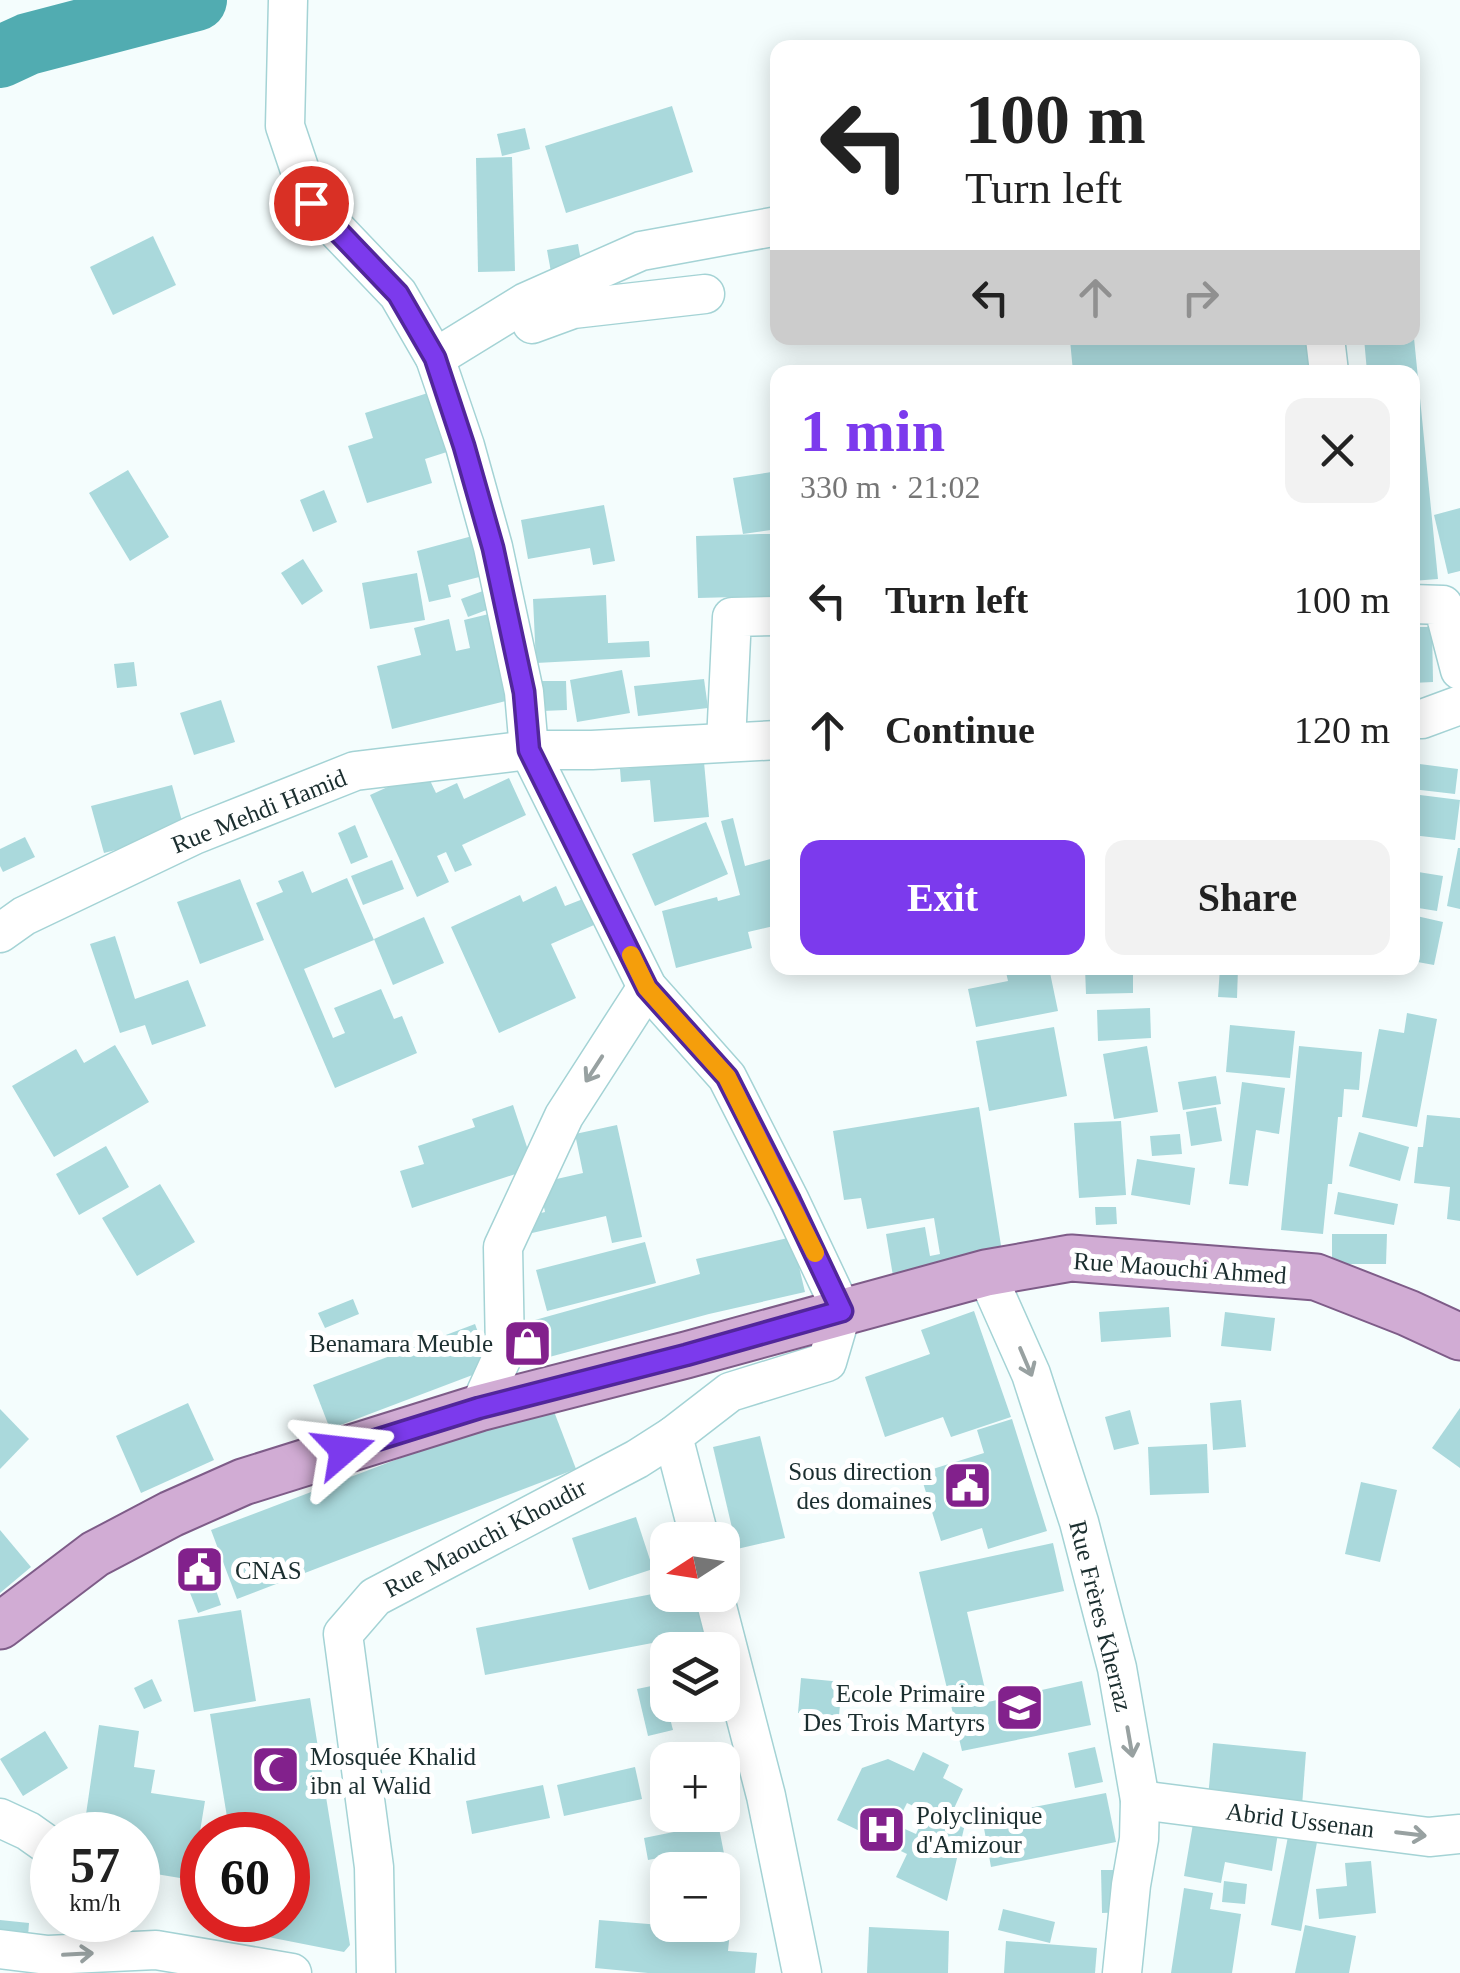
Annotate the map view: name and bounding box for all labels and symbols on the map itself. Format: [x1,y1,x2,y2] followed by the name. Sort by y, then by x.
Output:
[269,161,354,246] pin
[168,763,351,858] street label: Rue Mehdi Hamid
[584,1055,604,1082] one-way arrow
[1072,1247,1288,1289] street label: Rue Maouchi Ahmed
[502,1317,554,1369] shop icon: Benamara Meuble
[309,1330,493,1357] place label: Benamara Meuble
[1018,1346,1036,1377] one-way arrow
[292,1398,396,1502] position arrow
[788,1458,932,1514] place label: Sous direction des domaines
[941,1459,993,1511] public building icon: Sous direction des domaines
[379,1473,591,1603] street label: Rue Maouchi Khoudir
[1064,1518,1138,1714] street label: Rue Frères Kherraz
[650,1522,740,1612] north arrow
[174,1544,226,1596] public building icon: CNAS
[235,1557,302,1584] place label: CNAS
[803,1680,985,1736] place label: Ecole Primaire Des Trois Martyrs
[994,1681,1046,1733] school or university icon: Ecole Primaire Des Trois Martyrs
[1121,1726,1140,1758] one-way arrow
[310,1743,476,1799] place label: Mosquée Khalid ibn al Walid
[249,1744,301,1796] mosque icon: Mosquée Khalid ibn al Walid
[1224,1798,1376,1843] street label: Abrid Ussenan
[916,1802,1042,1858] place label: Polyclinique d'Amizour
[855,1803,907,1855] hospital icon: Polyclinique d'Amizour
[180,1812,310,1942] speed limit sign: 60
[1394,1825,1426,1844] one-way arrow
[61,1944,93,1963] one-way arrow

